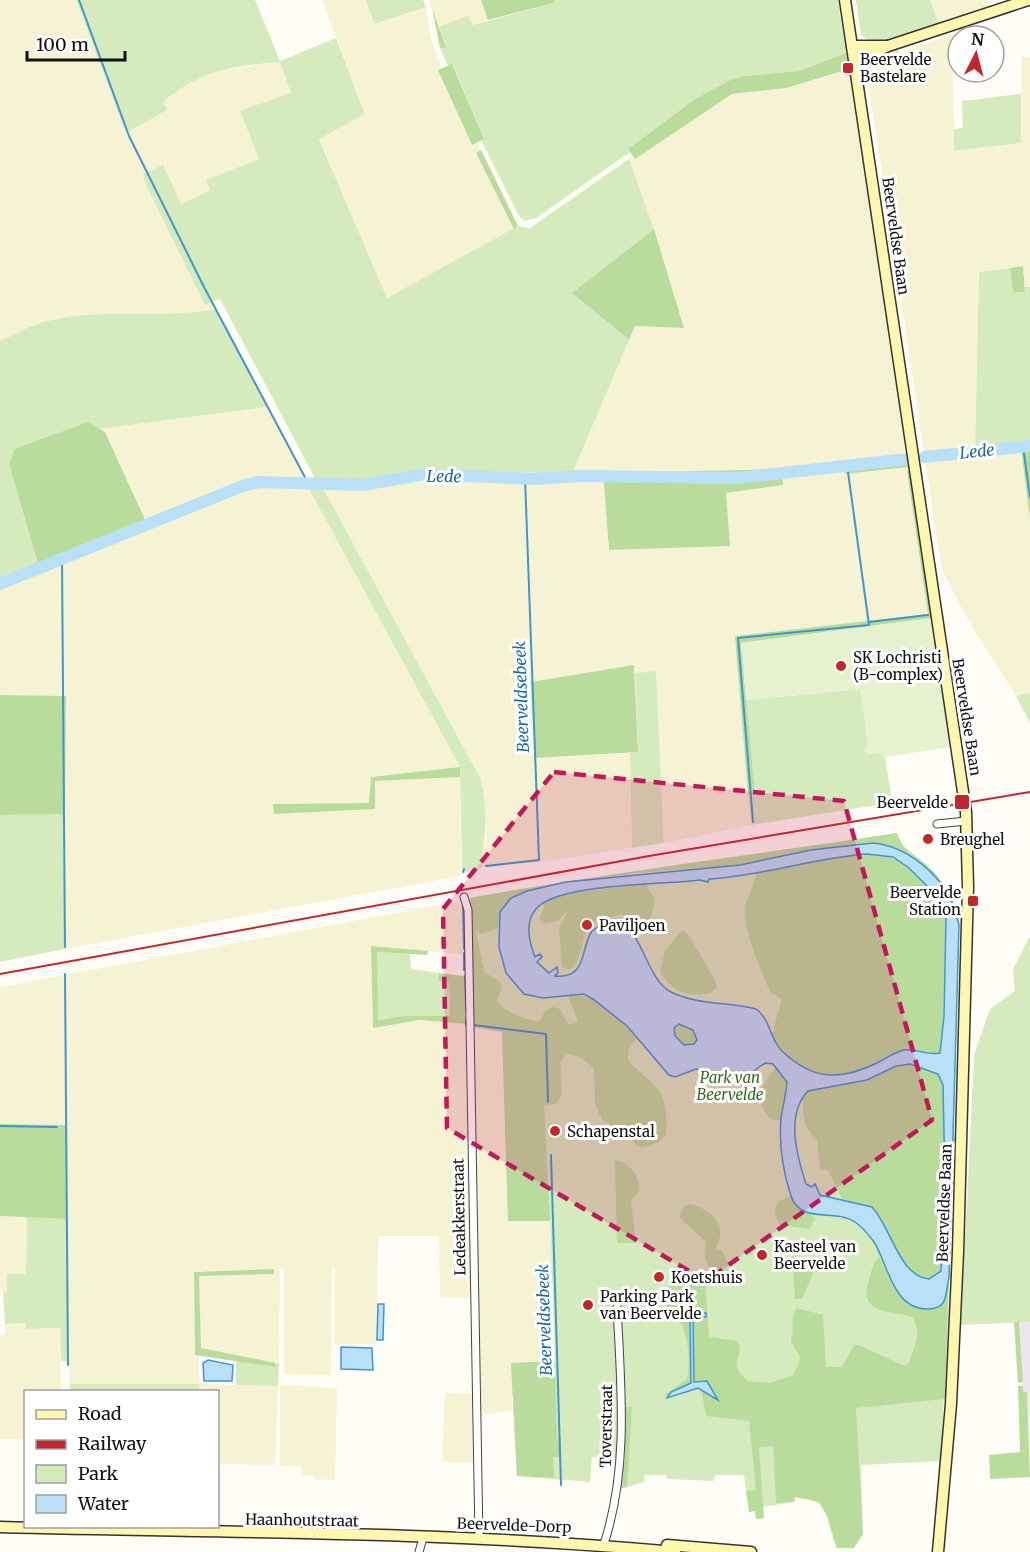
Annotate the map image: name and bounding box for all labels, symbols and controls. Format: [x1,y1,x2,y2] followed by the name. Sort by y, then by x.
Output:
[27,24,124,62] scale bar
[946,24,1006,84] north arrow
[970,28,985,50] text: N
[36,33,89,56] text: 100 m
[860,50,931,86] place label: Beervelde Bastelare
[841,61,855,75] marker: Beervelde Bastelare
[878,176,914,296] street label: Beerveldse Baan
[959,439,995,463] water label: Lede
[426,466,462,486] water label: Lede
[509,641,533,753] water label: Beerveldsebeek
[853,648,943,684] place label: SK Lochristi (B-complex)
[948,657,986,777] street label: Beerveldse Baan
[834,659,848,673] marker: SK Lochristi (B-complex)
[877,793,948,812] place label: Beervelde
[953,793,971,811] marker: Beervelde
[940,830,1005,849] place label: Breughel
[921,832,935,846] marker: Breughel
[890,883,961,919] place label: Beervelde Station
[966,894,980,908] marker: Beervelde Station
[599,916,666,935] place label: Paviljoen
[580,918,594,932] marker: Paviljoen
[697,1068,764,1104] park label: Park van Beervelde
[567,1122,655,1141] place label: Schapenstal
[548,1124,562,1138] marker: Schapenstal
[932,1143,956,1263] street label: Beerveldse Baan
[448,1158,470,1276] street label: Ledeakkerstraat
[774,1237,856,1273] place label: Kasteel van Beervelde
[755,1248,769,1262] marker: Kasteel van Beervelde
[532,1264,556,1376] water label: Beerveldsebeek
[671,1268,743,1287] place label: Koetshuis
[652,1270,666,1284] marker: Koetshuis
[599,1287,701,1323] place label: Parking Park van Beervelde
[581,1298,595,1312] marker: Parking Park van Beervelde
[596,1384,616,1468] street label: Toverstraat
[24,1390,219,1528] legend
[78,1402,122,1425] text: Road
[78,1432,147,1455] text: Railway
[78,1462,119,1485] text: Park
[77,1492,129,1515] text: Water
[245,1510,359,1530] street label: Haanhoutstraat
[456,1514,572,1536] street label: Beervelde-Dorp

